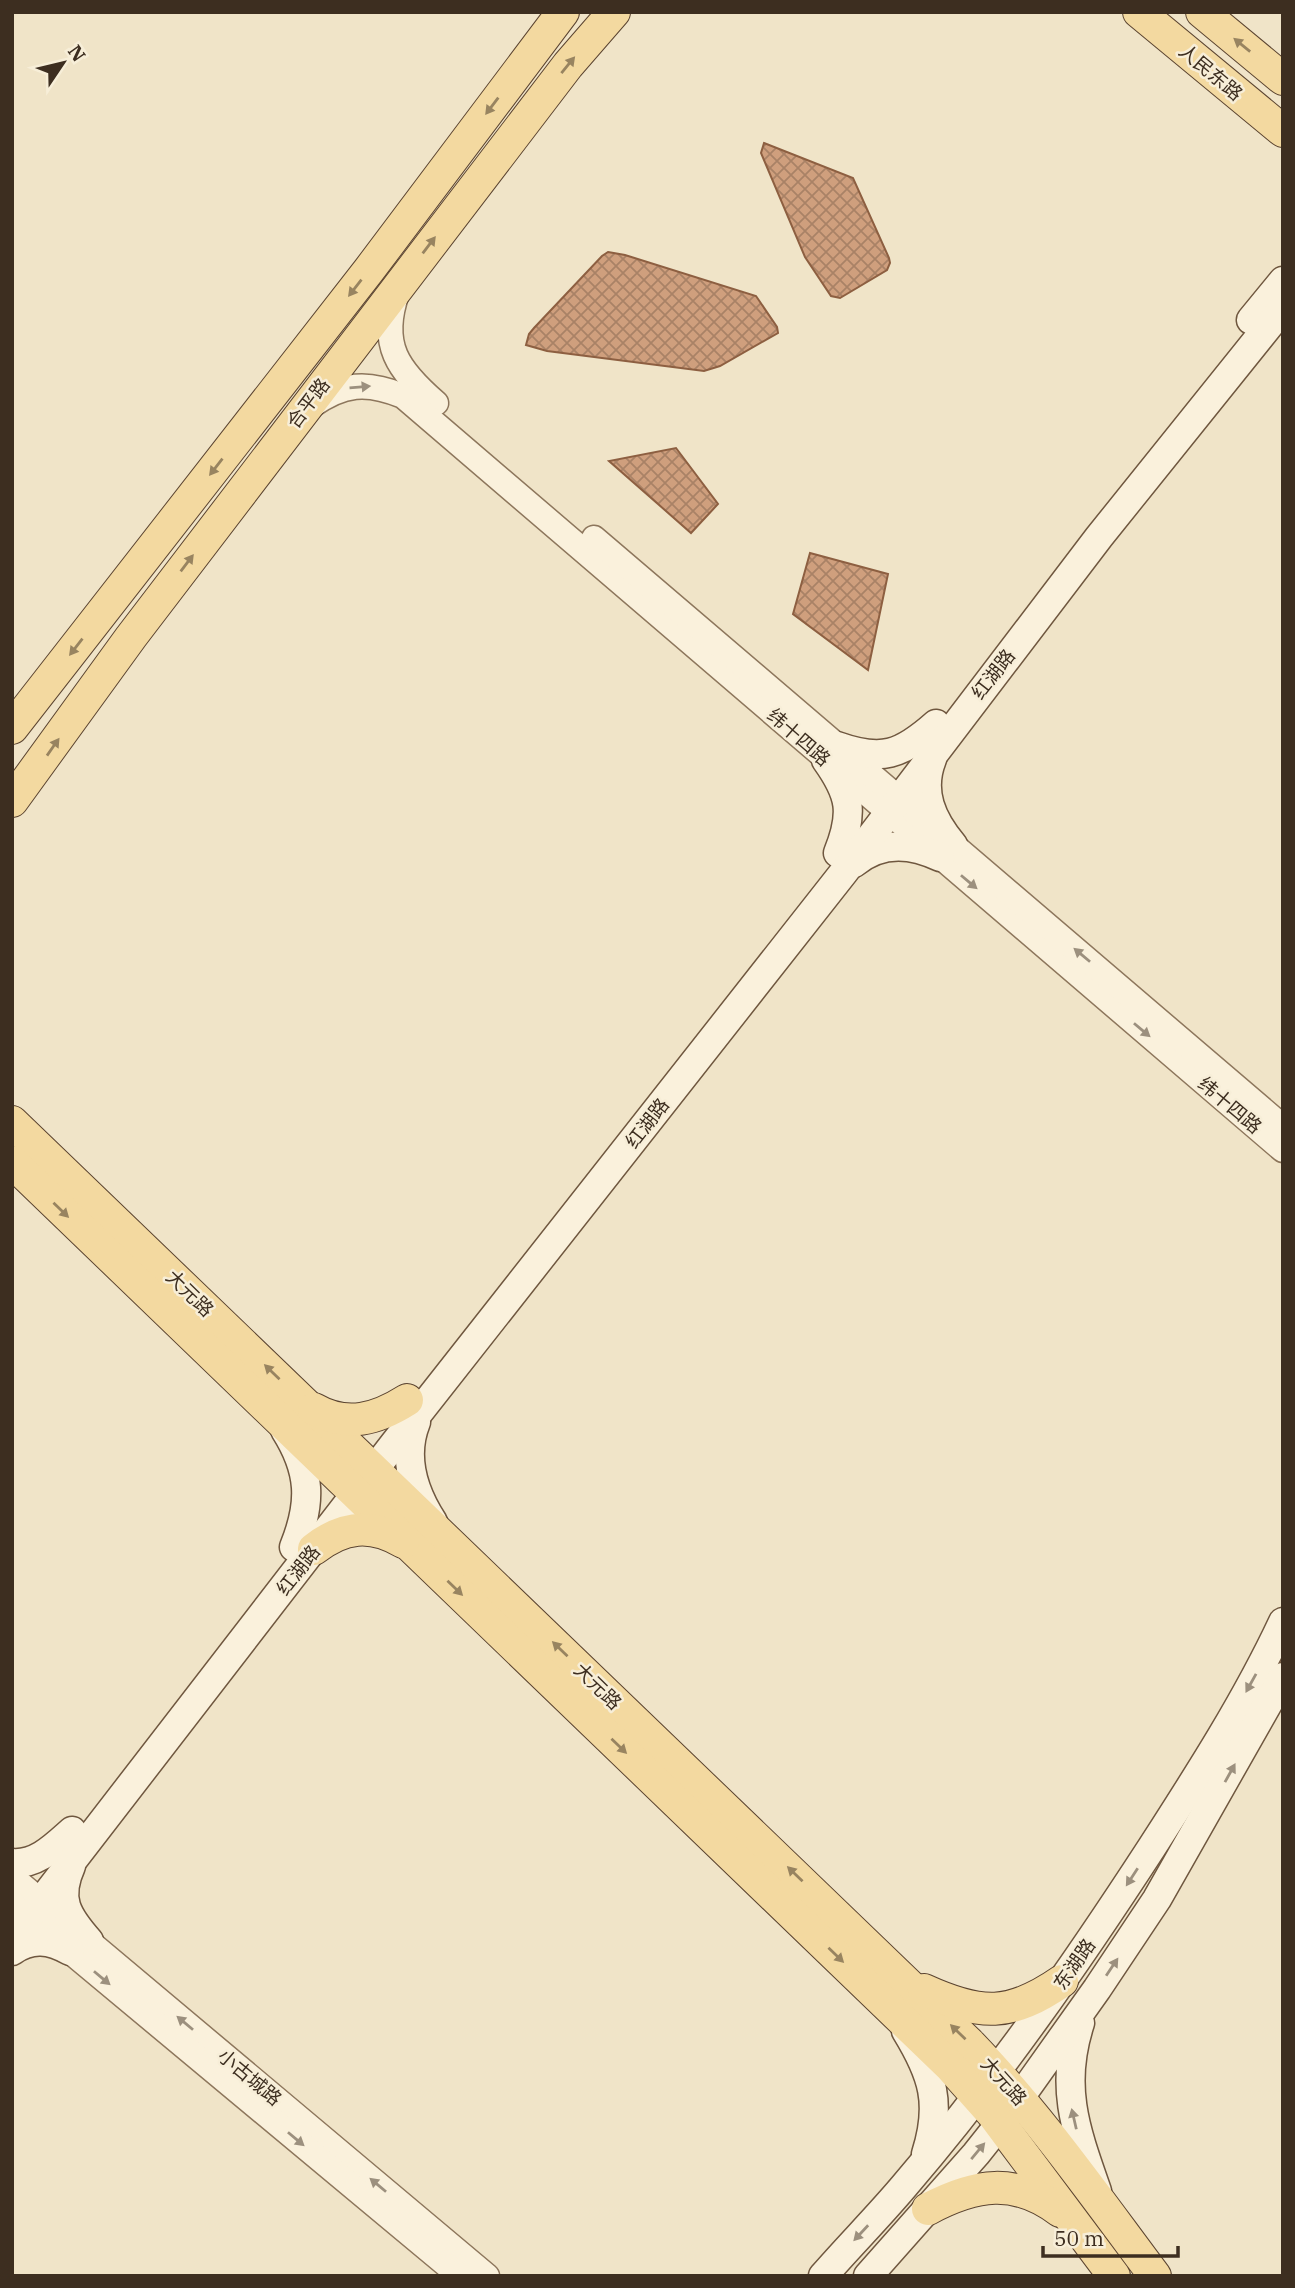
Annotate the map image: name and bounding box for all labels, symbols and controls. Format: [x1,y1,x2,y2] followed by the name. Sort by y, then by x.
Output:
[28,28,98,98] north arrow
[1174,38,1248,106] street label: 人民东路
[1234,38,1252,53] one-way arrow
[63,40,91,66] text: N
[560,57,575,74] one-way arrow
[484,96,499,114] one-way arrow
[421,237,436,255] one-way arrow
[348,278,363,296] one-way arrow
[281,373,335,433] street label: 合平路
[349,381,371,392] one-way arrow
[208,458,223,476] one-way arrow
[180,554,194,572] one-way arrow
[70,638,84,656] one-way arrow
[966,644,1020,704] street label: 红湖路
[762,703,836,771] street label: 纬十四路
[46,738,60,756] one-way arrow
[960,874,978,890] one-way arrow
[1073,948,1090,963] one-way arrow
[1133,1022,1151,1038] one-way arrow
[1193,1071,1267,1139] street label: 纬十四路
[620,1093,674,1153] street label: 红湖路
[53,1201,70,1218] one-way arrow
[161,1265,219,1321] street label: 大元路
[264,1364,281,1381] one-way arrow
[271,1540,325,1600] street label: 红湖路
[446,1580,463,1596] one-way arrow
[552,1642,569,1658] one-way arrow
[569,1658,627,1714] street label: 大元路
[1245,1673,1257,1692] one-way arrow
[610,1737,627,1753] one-way arrow
[1224,1763,1236,1783] one-way arrow
[786,1866,803,1883] one-way arrow
[1126,1867,1139,1886] one-way arrow
[1048,1934,1100,1994] street label: 东湖路
[827,1946,844,1962] one-way arrow
[1105,1958,1119,1976] one-way arrow
[94,1970,111,1985] one-way arrow
[177,2016,194,2031] one-way arrow
[950,2024,967,2041] one-way arrow
[213,2043,287,2111] street label: 小古城路
[976,2052,1032,2110] street label: 大元路
[1068,2107,1079,2129] one-way arrow
[287,2131,305,2147] one-way arrow
[970,2142,986,2160] one-way arrow
[370,2178,387,2193] one-way arrow
[1043,2214,1178,2258] scale bar
[854,2224,870,2241] one-way arrow
[1054,2224,1104,2252] text: 50 m

